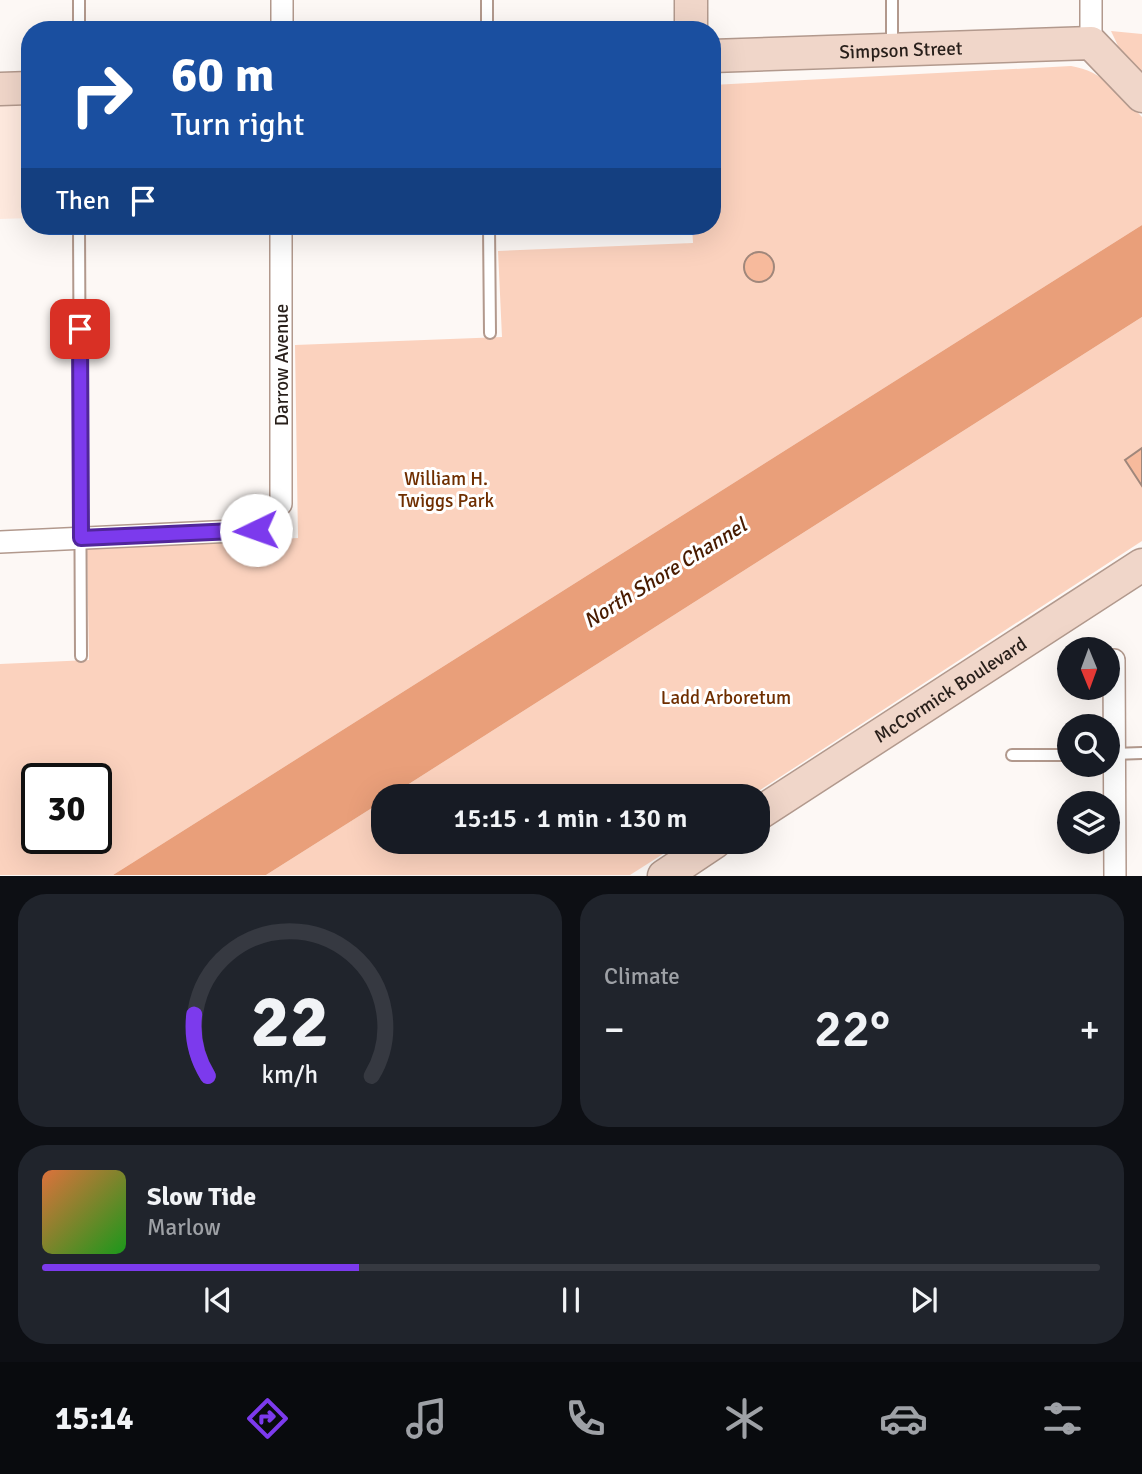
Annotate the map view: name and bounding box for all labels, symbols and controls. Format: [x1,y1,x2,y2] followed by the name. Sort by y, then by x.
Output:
[839,36,963,65] street label: Simpson Street
[171,45,274,105] text: 60 m
[56,49,147,140] icon: right
[171,105,304,144] text: Turn right
[124,182,162,220] icon: arrive
[56,185,110,217] text: Then
[50,299,110,359] pin
[270,304,294,426] street label: Darrow Avenue
[61,310,99,348] icon: arrive
[398,467,495,513] park label: William H. Twiggs Park
[219,493,293,567] position arrow
[579,511,753,634] water label: North Shore Channel
[870,632,1032,749] street label: McCormick Boulevard
[1057,637,1120,700] north arrow
[1057,637,1120,854] map controls
[661,686,791,710] park label: Ladd Arboretum
[1057,714,1120,777] button: search
[21,763,112,854] speed limit sign: 30
[1057,791,1120,854] button: layers
[454,803,687,835] text: 15:15 · 1 min · 130 m
[604,962,680,991] text: Climate
[251,979,329,1068] text: 22
[814,997,890,1061] text: 22°
[604,1006,625,1053] text: −
[1079,1006,1100,1053] text: +
[262,1059,318,1090] text: km/h
[147,1181,256,1213] text: Slow Tide
[147,1213,221,1242] text: Marlow
[199,1281,237,1319] icon: previous
[552,1281,590,1319] icon: pause
[905,1281,943,1319] icon: next
[243,1394,292,1443] icon: directions
[402,1394,451,1443] icon: music
[561,1394,610,1443] icon: phone
[720,1394,769,1443] icon: climate
[879,1394,928,1443] icon: car
[1038,1394,1087,1443] icon: filters
[55,1399,134,1438] text: 15:14

